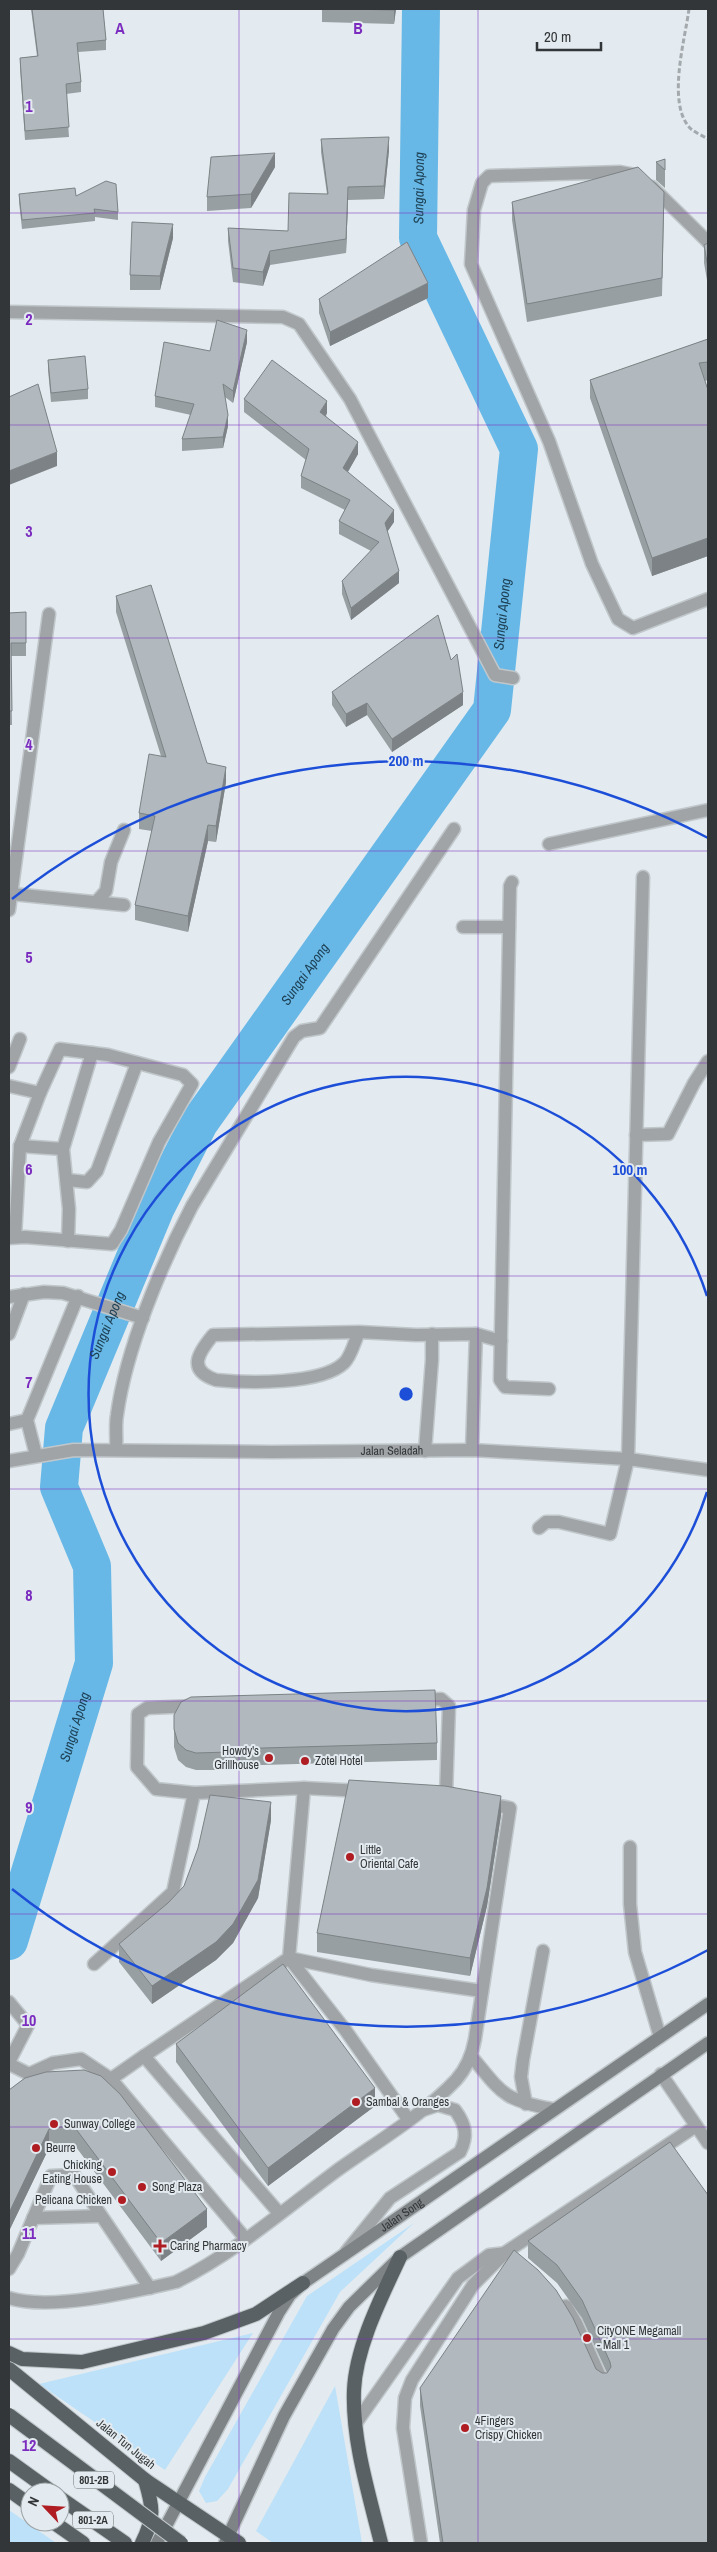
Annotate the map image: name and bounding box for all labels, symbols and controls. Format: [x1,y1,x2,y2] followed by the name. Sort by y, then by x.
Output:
[115,17,125,39] text: A
[353,17,363,39] text: B
[537,20,601,52] scale bar
[544,26,571,47] text: 20 m
[25,95,33,117] text: 1
[409,151,428,224] water label: Sungai Apong
[25,308,33,330] text: 2
[25,520,33,542] text: 3
[489,577,515,651] water label: Sungai Apong
[25,733,33,755] text: 4
[389,750,423,771] text: 200 m
[277,939,333,1009] water label: Sungai Apong
[25,946,33,968] text: 5
[25,1158,33,1180] text: 6
[613,1159,647,1180] text: 100 m
[85,1288,129,1362] water label: Sungai Apong
[25,1371,33,1393] text: 7
[397,1385,415,1403] centre of rings
[361,1442,423,1459] street label: Jalan Seladah
[25,1584,33,1606] text: 8
[55,1689,94,1764] water label: Sungai Apong
[214,1743,259,1773] place label: Howdy's Grillhouse
[263,1752,275,1764] marker: Howdy's Grillhouse
[315,1753,363,1769] place label: Zotel Hotel
[299,1755,311,1767] marker: Zotel Hotel
[25,1796,33,1818] text: 9
[360,1842,419,1872] place label: Little Oriental Cafe
[344,1851,356,1863] marker: Little Oriental Cafe
[22,2009,36,2031] text: 10
[366,2094,449,2110] place label: Sambal & Oranges
[350,2096,362,2108] marker: Sambal & Oranges
[64,2116,135,2132] place label: Sunway College
[48,2118,60,2130] marker: Sunway College
[46,2140,76,2156] place label: Beurre
[30,2142,42,2154] marker: Beurre
[42,2157,103,2187] place label: Chicking Eating House
[106,2166,118,2178] marker: Chicking Eating House
[152,2179,203,2195] place label: Song Plaza
[136,2181,148,2193] marker: Song Plaza
[35,2192,112,2208] place label: Pelicana Chicken
[116,2194,128,2206] marker: Pelicana Chicken
[377,2194,427,2236] street label: Jalan Song
[22,2222,37,2244] text: 11
[170,2238,247,2254] place label: Caring Pharmacy
[154,2240,166,2252] marker: Caring Pharmacy
[597,2323,681,2353] place label: CityONE Megamall - Mall 1
[581,2332,593,2344] marker: CityONE Megamall - Mall 1
[475,2413,542,2443] place label: 4Fingers Crispy Chicken
[93,2415,159,2473] street label: Jalan Tun Jugah
[459,2422,471,2434] marker: 4Fingers Crispy Chicken
[22,2434,36,2456] text: 12
[74,2472,114,2488] road number: 801-2B
[20,2482,70,2532] north arrow
[23,2494,43,2509] text: N
[73,2512,113,2528] road number: 801-2A

